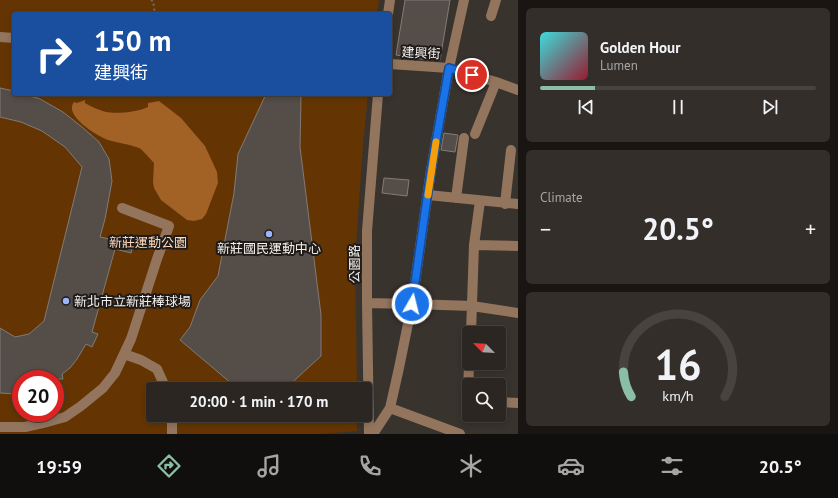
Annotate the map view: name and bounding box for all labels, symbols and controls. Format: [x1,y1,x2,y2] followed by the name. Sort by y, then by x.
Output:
[94,22,171,59] text: 150 m
[28,28,80,80] icon: right
[600,38,680,57] text: Golden Hour
[401,43,441,63] street label: 建興街
[600,57,638,74] text: Lumen
[455,58,489,92] pin
[94,61,148,84] text: 建興街
[461,64,483,86] icon: arrive
[575,96,597,118] icon: previous
[667,96,689,118] icon: pause
[759,96,781,118] icon: next
[540,189,583,206] text: Climate
[642,209,714,248] text: 20.5°
[540,215,551,243] text: −
[805,215,816,243] text: +
[264,229,274,239] marker: 新莊國民運動中心
[109,234,187,251] park label: 新莊運動公園
[217,240,321,257] place label: 新莊國民運動中心
[346,244,363,284] street label: 公園路
[391,283,433,325] position arrow
[74,293,191,310] place label: 新北市立新莊棒球場
[61,296,71,306] marker: 新北市立新莊棒球場
[462,326,506,370] north arrow
[462,326,506,422] map controls
[654,338,702,391] text: 16
[12,370,64,422] speed limit sign: 20
[462,378,506,422] button: search
[662,386,694,405] text: km/h
[190,392,328,411] text: 20:00 · 1 min · 170 m
[155,452,183,480] icon: directions
[255,452,283,480] icon: music
[356,452,384,480] icon: phone
[457,452,485,480] icon: climate
[557,452,585,480] icon: car
[658,452,686,480] icon: filters
[36,455,82,478] text: 19:59
[759,455,802,478] text: 20.5°

